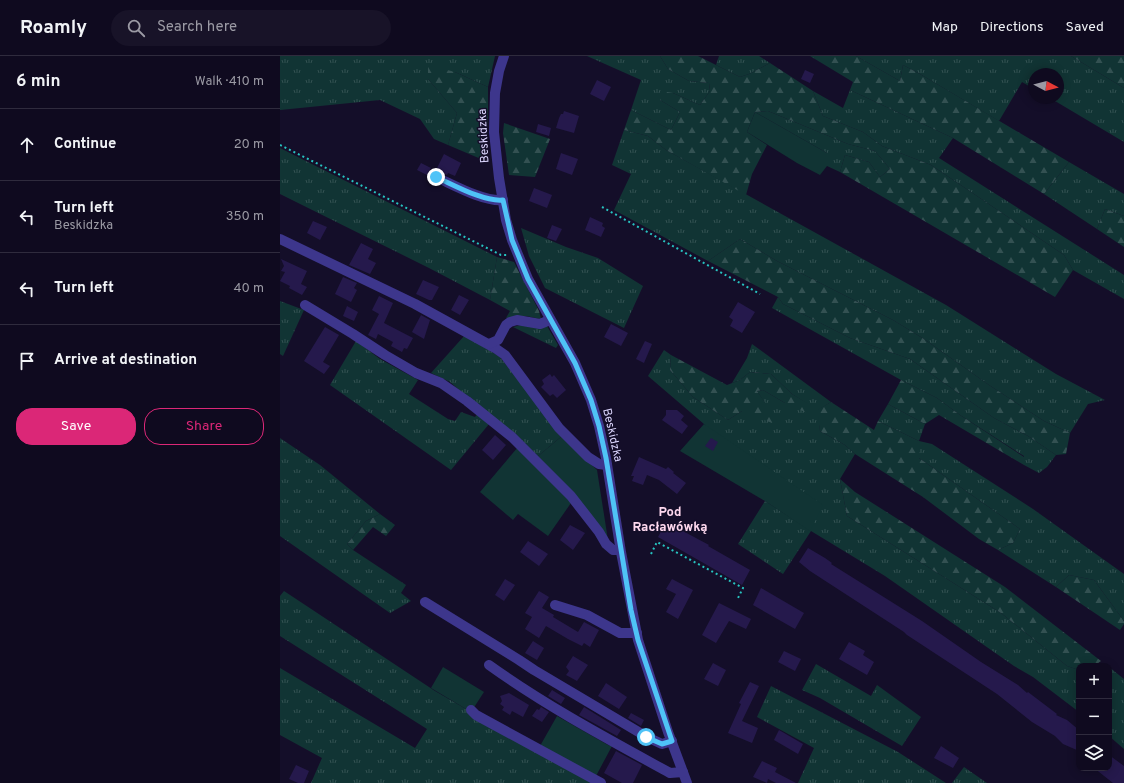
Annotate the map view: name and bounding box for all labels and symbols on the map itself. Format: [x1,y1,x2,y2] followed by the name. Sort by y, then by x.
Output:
[1028,68,1064,104] north arrow
[475,108,493,164] street label: Beskidzka
[427,168,445,186] route end
[598,407,626,464] street label: Beskidzka
[632,505,708,536] district label: Pod Racławówką
[637,728,655,746] route start

